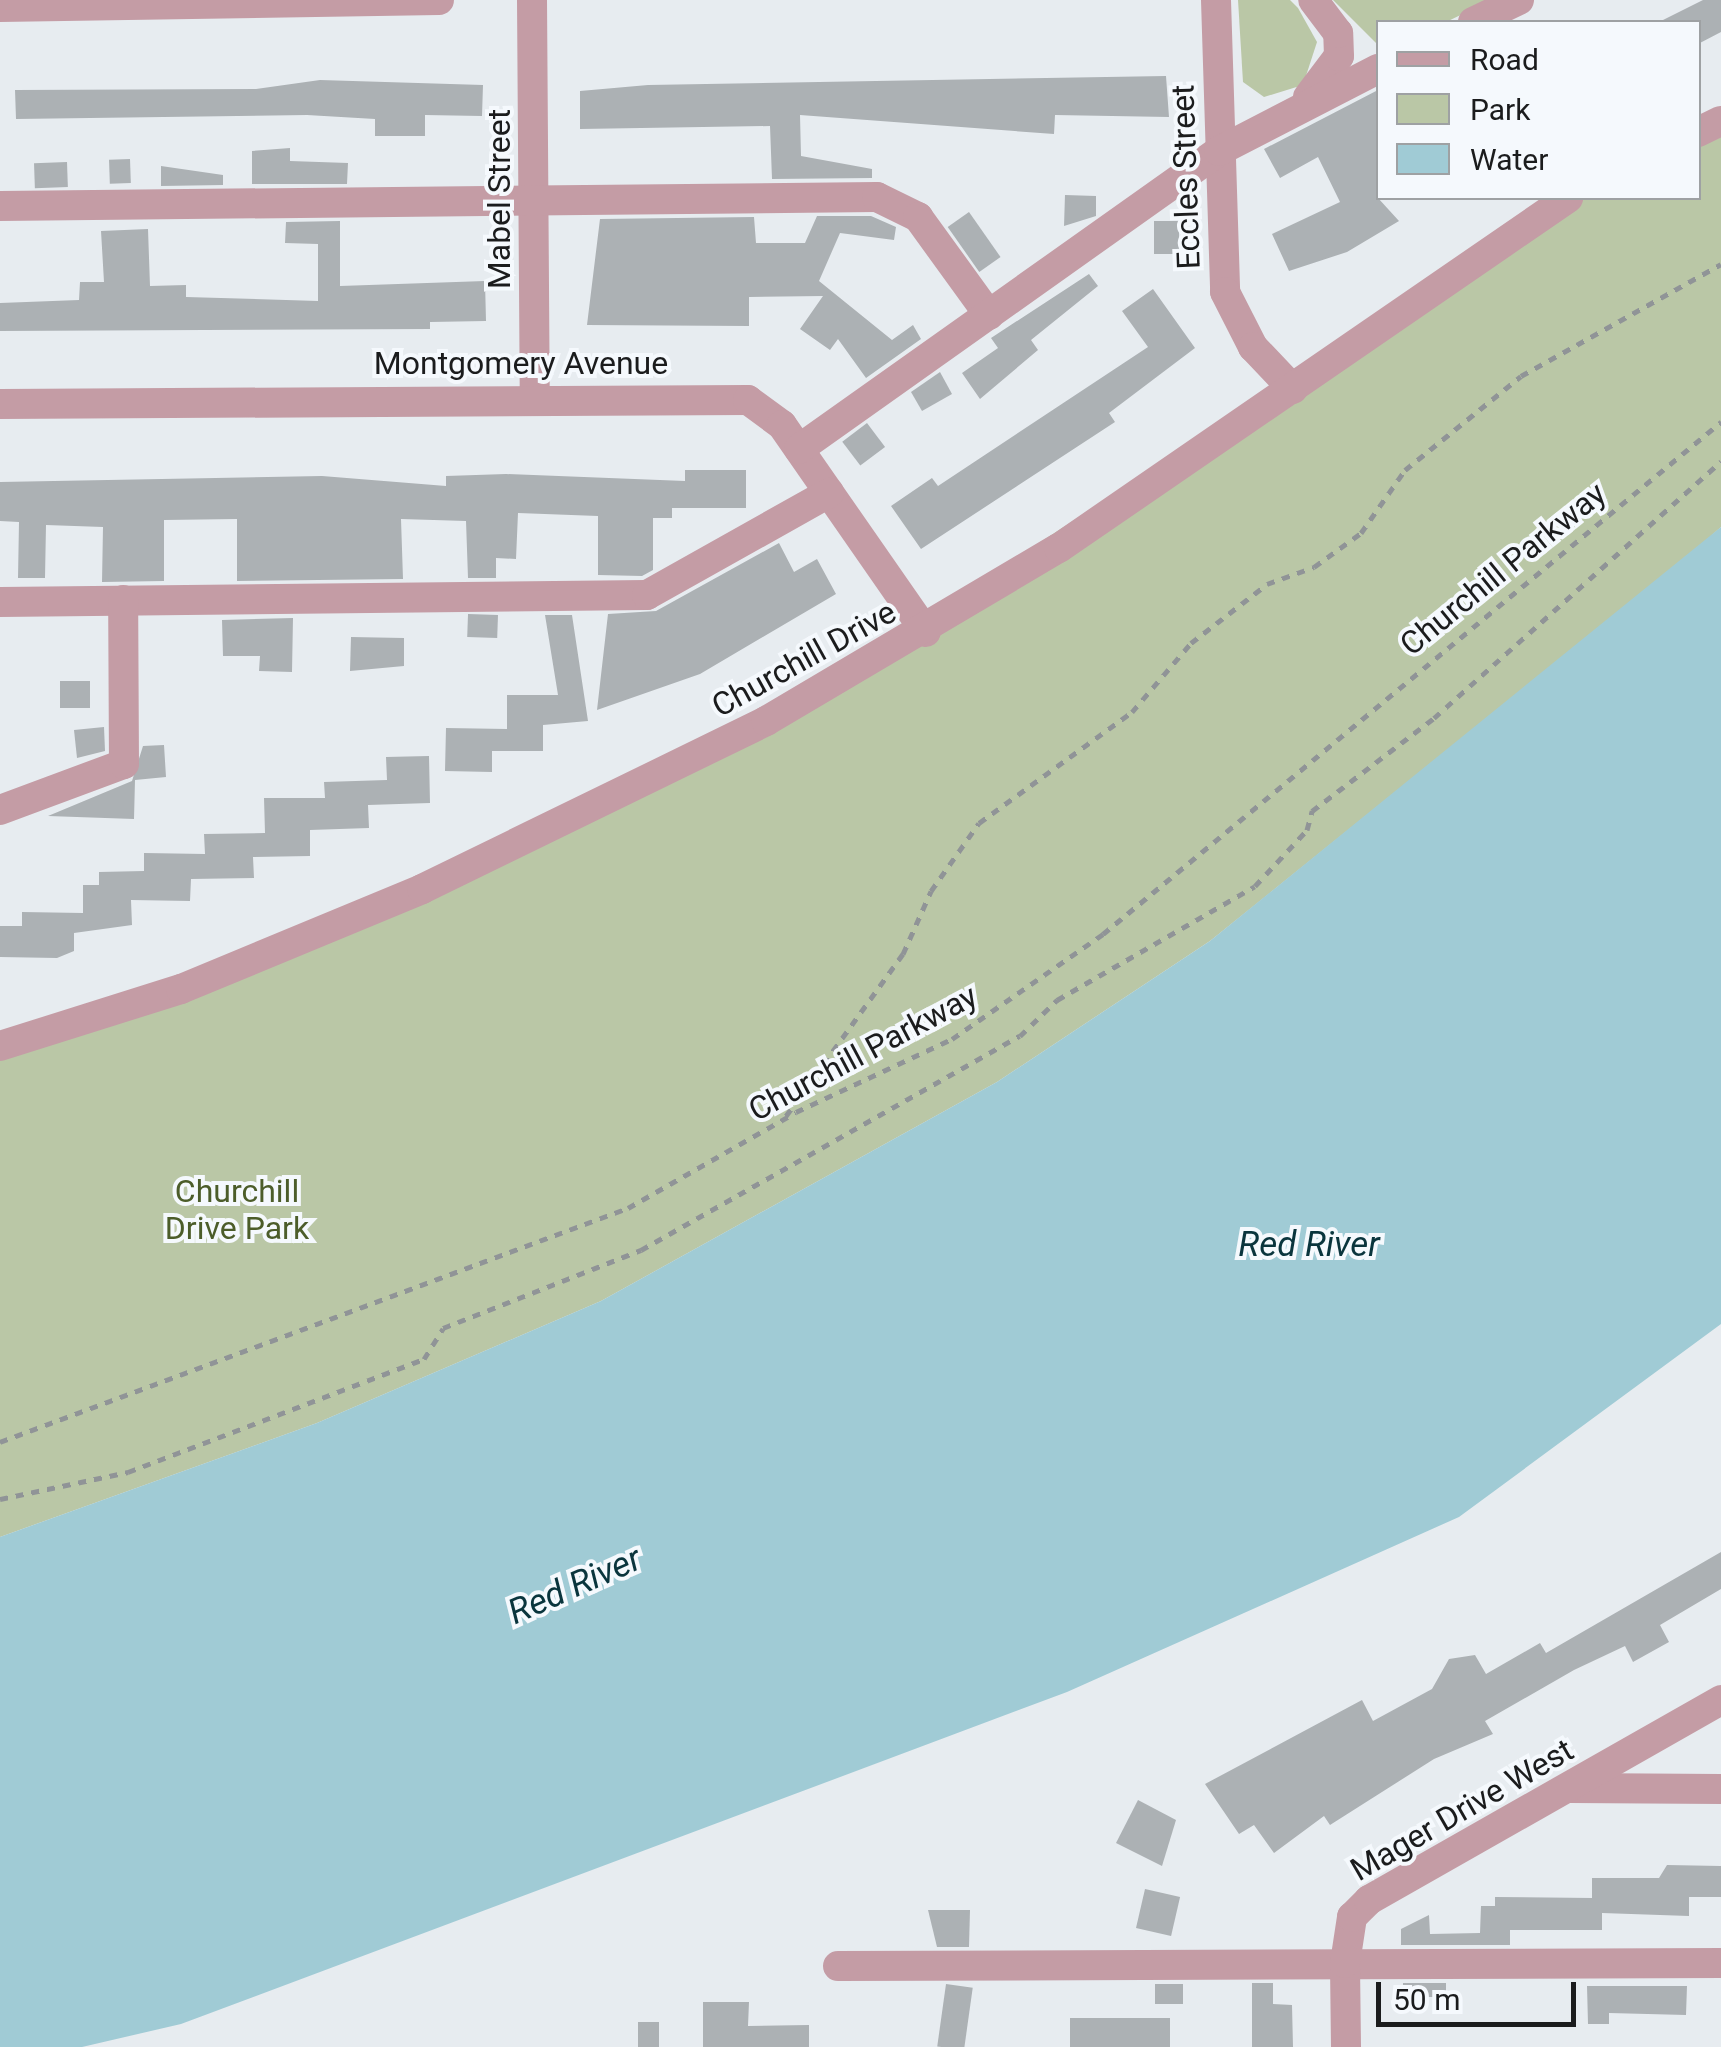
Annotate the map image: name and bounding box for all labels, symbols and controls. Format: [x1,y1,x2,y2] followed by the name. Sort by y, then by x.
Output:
[1376,20,1701,200] legend
[1470,42,1539,77] text: Road
[1164,84,1208,270] street label: Eccles Street
[1470,92,1530,127] text: Park
[480,109,518,289] street label: Mabel Street
[1470,142,1548,177] text: Water
[374,344,668,382] street label: Montgomery Avenue
[1393,474,1613,664] street label: Churchill Parkway
[705,593,903,725] street label: Churchill Drive
[742,977,984,1129] street label: Churchill Parkway
[165,1173,309,1248] park label: Churchill Drive Park
[1238,1224,1380,1266] water label: Red River
[502,1538,648,1634] water label: Red River
[1344,1731,1580,1889] street label: Mager Drive West
[1381,1962,1581,2024] scale bar
[1393,1982,1460,2017] text: 50 m

